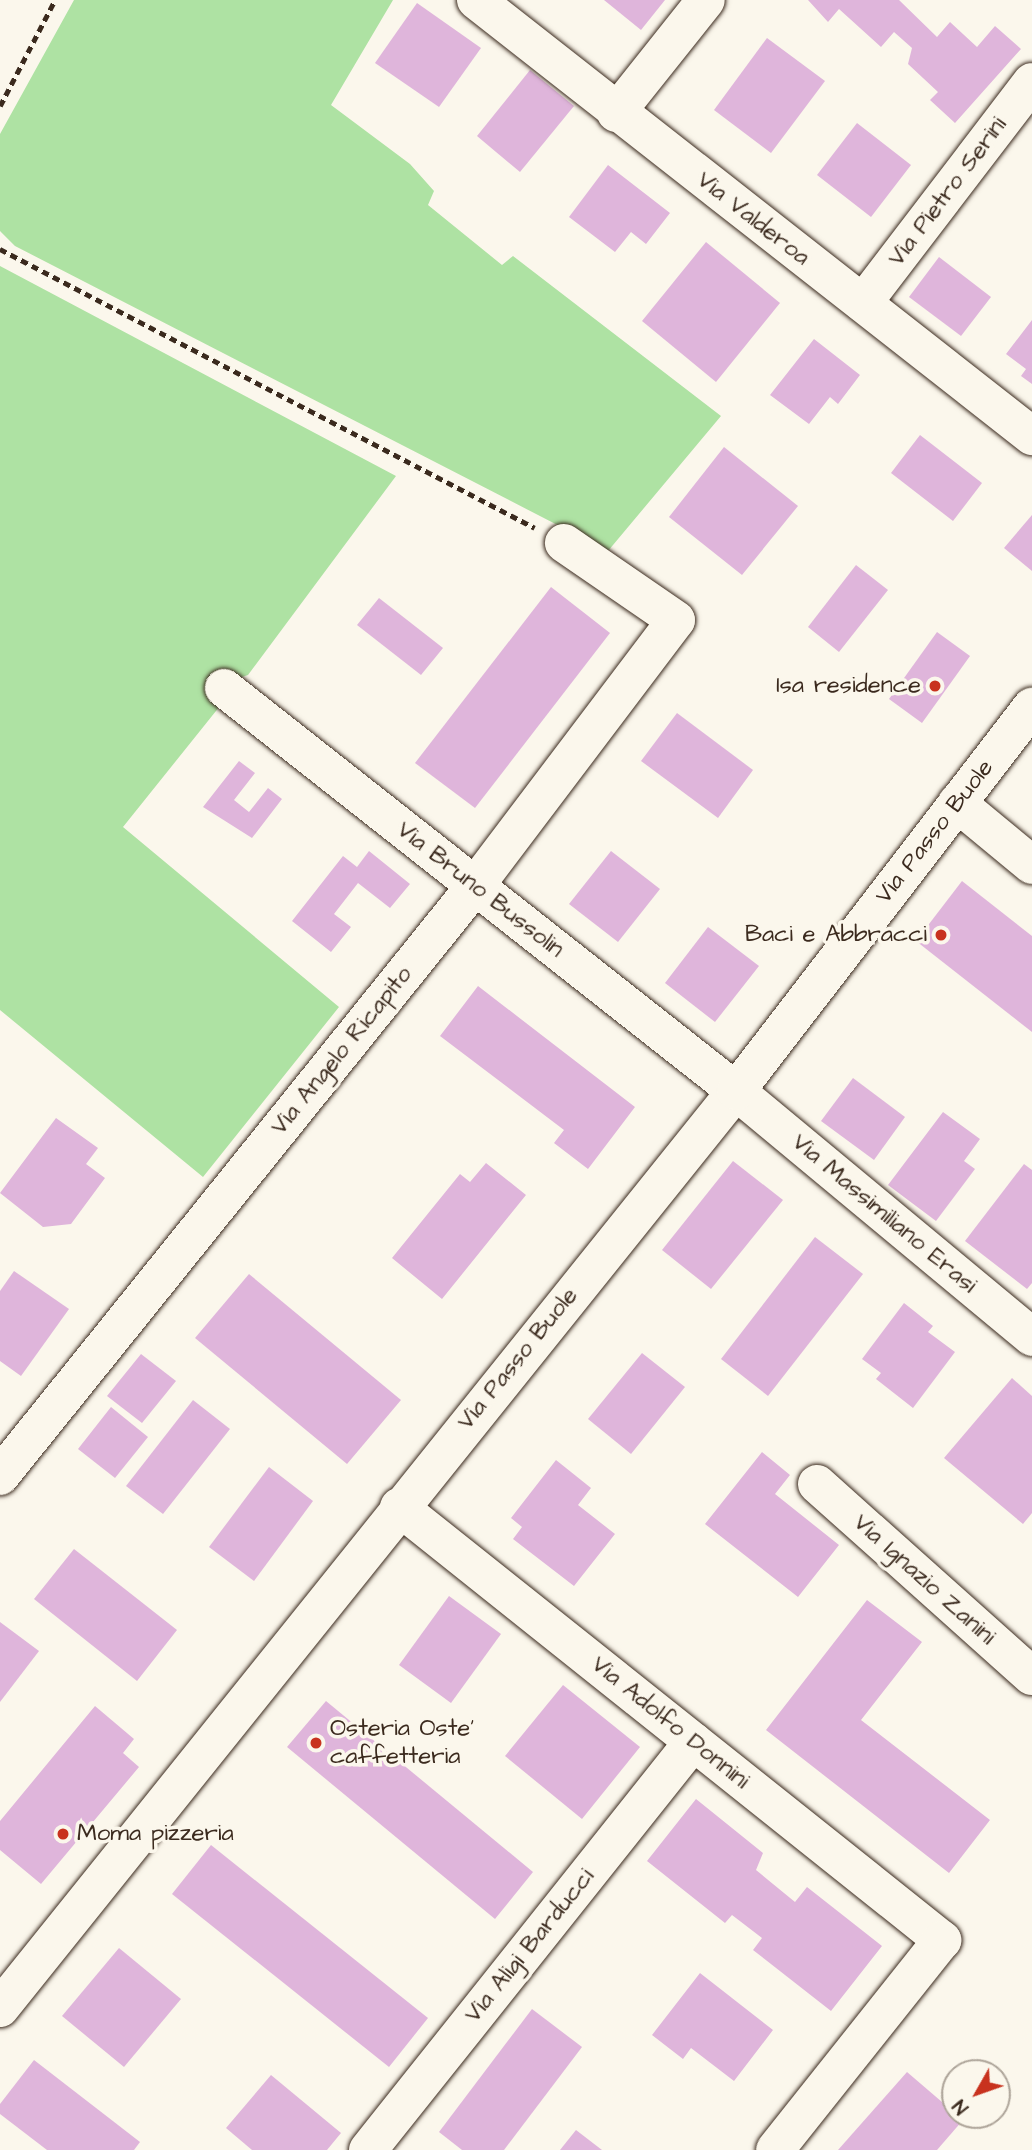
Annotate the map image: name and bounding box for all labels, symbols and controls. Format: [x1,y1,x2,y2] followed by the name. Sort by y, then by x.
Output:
[883,112,1013,272] street label: Via Pietro Serini
[691,166,815,272] street label: Via Valderoa
[776,672,921,700] place label: Isa residence
[927,678,943,694] marker: Isa residence
[870,754,1000,910] street label: Via Passo Buole
[391,816,569,964] street label: Via Bruno Bussolin
[745,921,927,949] place label: Baci e Abbracci
[933,927,949,943] marker: Baci e Abbracci
[265,961,419,1141] street label: Via Angelo Ricapito
[786,1128,982,1300] street label: Via Massimiliano Erasi
[452,1282,584,1436] street label: Via Passo Buole
[847,1509,1001,1651] street label: Via Ignazio Zanini
[585,1650,755,1796] street label: Via Adolfo Donnini
[330,1715,474,1771] place label: Osteria Oste' caffetteria
[308,1735,324,1751] marker: Osteria Oste' caffetteria
[77,1820,234,1848] place label: Moma pizzeria
[55,1826,71,1842] marker: Moma pizzeria
[459,1863,601,2029] street label: Via Aligi Barducci
[941,2059,1011,2129] north arrow
[947,2093,975,2120] text: N

